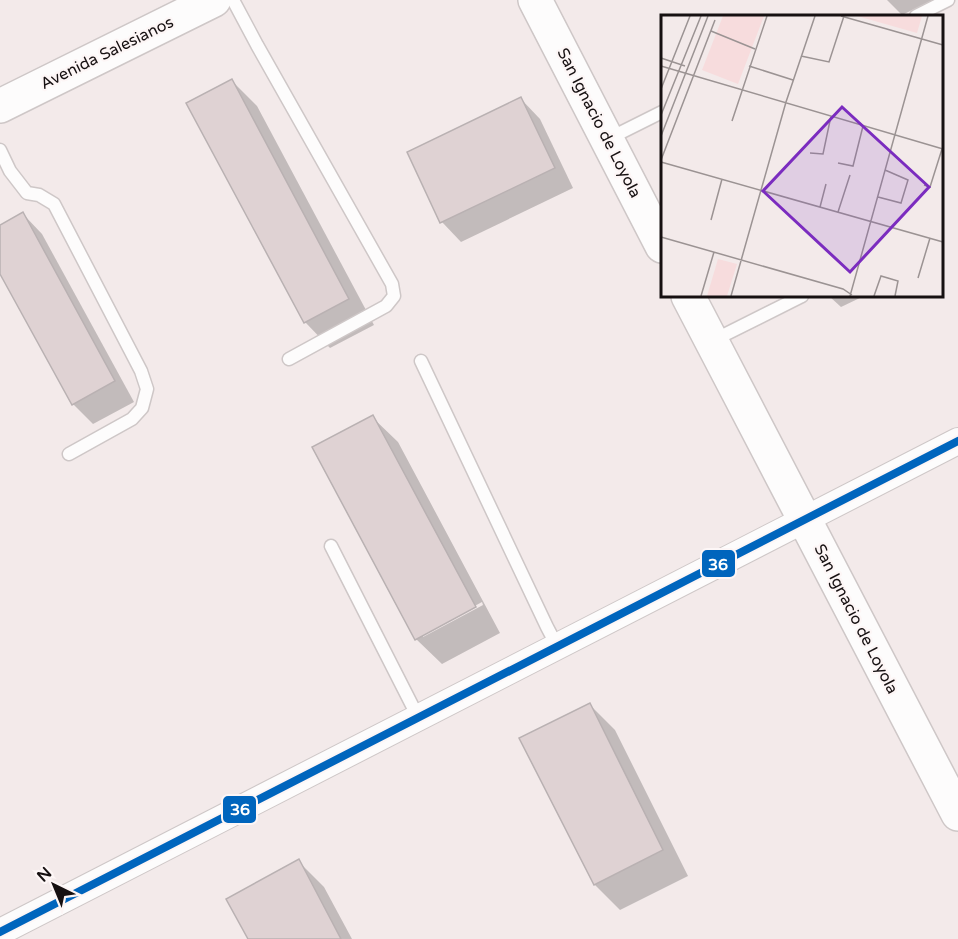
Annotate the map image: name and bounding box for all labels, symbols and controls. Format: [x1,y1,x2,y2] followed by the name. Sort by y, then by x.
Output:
[37,12,177,94] street label: Avenida Salesianos
[661,15,943,297] inset map
[552,45,646,201] street label: San Ignacio de Loyola
[809,541,903,697] street label: San Ignacio de Loyola
[701,549,736,578] line badge: 36
[708,555,728,575] text: 36
[222,795,257,824] line badge: 36
[230,800,250,820] text: 36
[24,855,84,915] north arrow
[33,863,56,886] text: N

